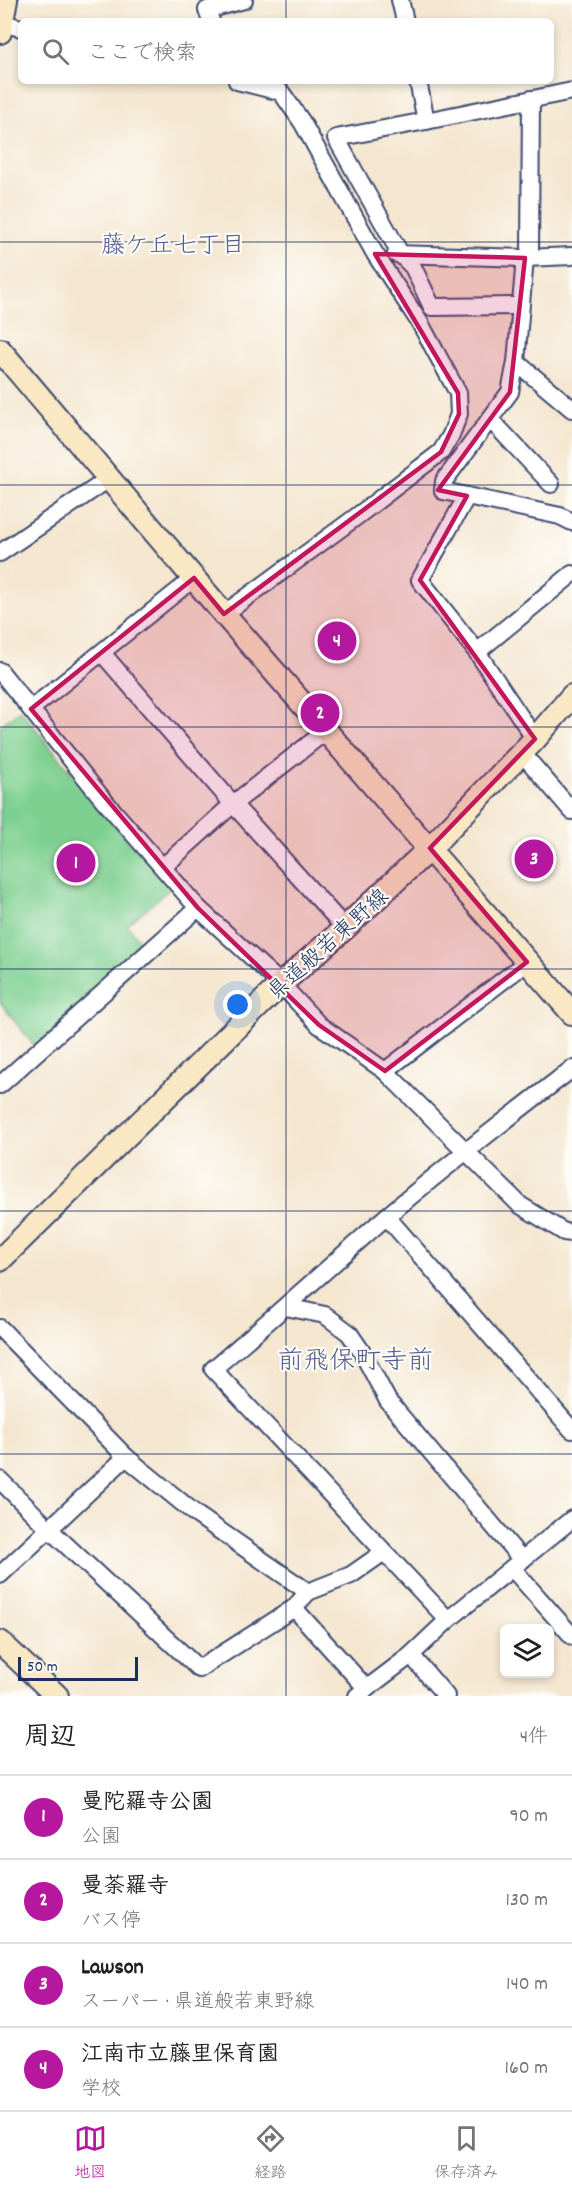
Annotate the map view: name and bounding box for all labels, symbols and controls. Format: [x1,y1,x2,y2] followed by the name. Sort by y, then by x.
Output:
[18,18,554,84] search box
[39,35,72,68] icon: search
[87,39,197,70] text: ここで検索
[101,230,245,264] district label: 藤ケ丘七丁目
[318,618,356,664] pin: 4
[300,690,340,736] pin: 2
[514,836,554,882] pin: 3
[56,840,96,886] pin: 1
[262,883,397,1009] street label: 県道般若東野線
[223,990,252,1019] your location
[277,1344,433,1381] district label: 前飛保町寺前
[500,1624,554,1678] map controls
[500,1624,554,1678] button: layers
[18,1654,138,1682] scale bar
[27,1656,58,1679] text: 50 m
[24,1720,76,1757] text: 周辺
[520,1724,548,1752] text: 4件
[81,1788,213,1819] text: 曼陀羅寺公園
[41,1803,46,1831] text: 1
[510,1803,548,1831] text: 90 m
[81,1824,121,1852] text: 公園
[81,1872,169,1903] text: 曼荼羅寺
[39,1887,48,1915] text: 2
[506,1887,548,1915] text: 130 m
[81,1908,141,1936] text: バス停
[81,1953,144,1984] text: Lawson
[39,1971,48,1999] text: 3
[506,1971,548,1999] text: 140 m
[81,1989,314,2017] text: スーパー · 県道般若東野線
[81,2040,279,2071] text: 江南市立藤里保育園
[39,2055,48,2083] text: 4
[505,2055,548,2083] text: 160 m
[81,2076,121,2104] text: 学校
[74,2122,107,2185] tab: 地図
[254,2122,287,2185] tab: 経路
[434,2122,498,2185] tab: 保存済み

